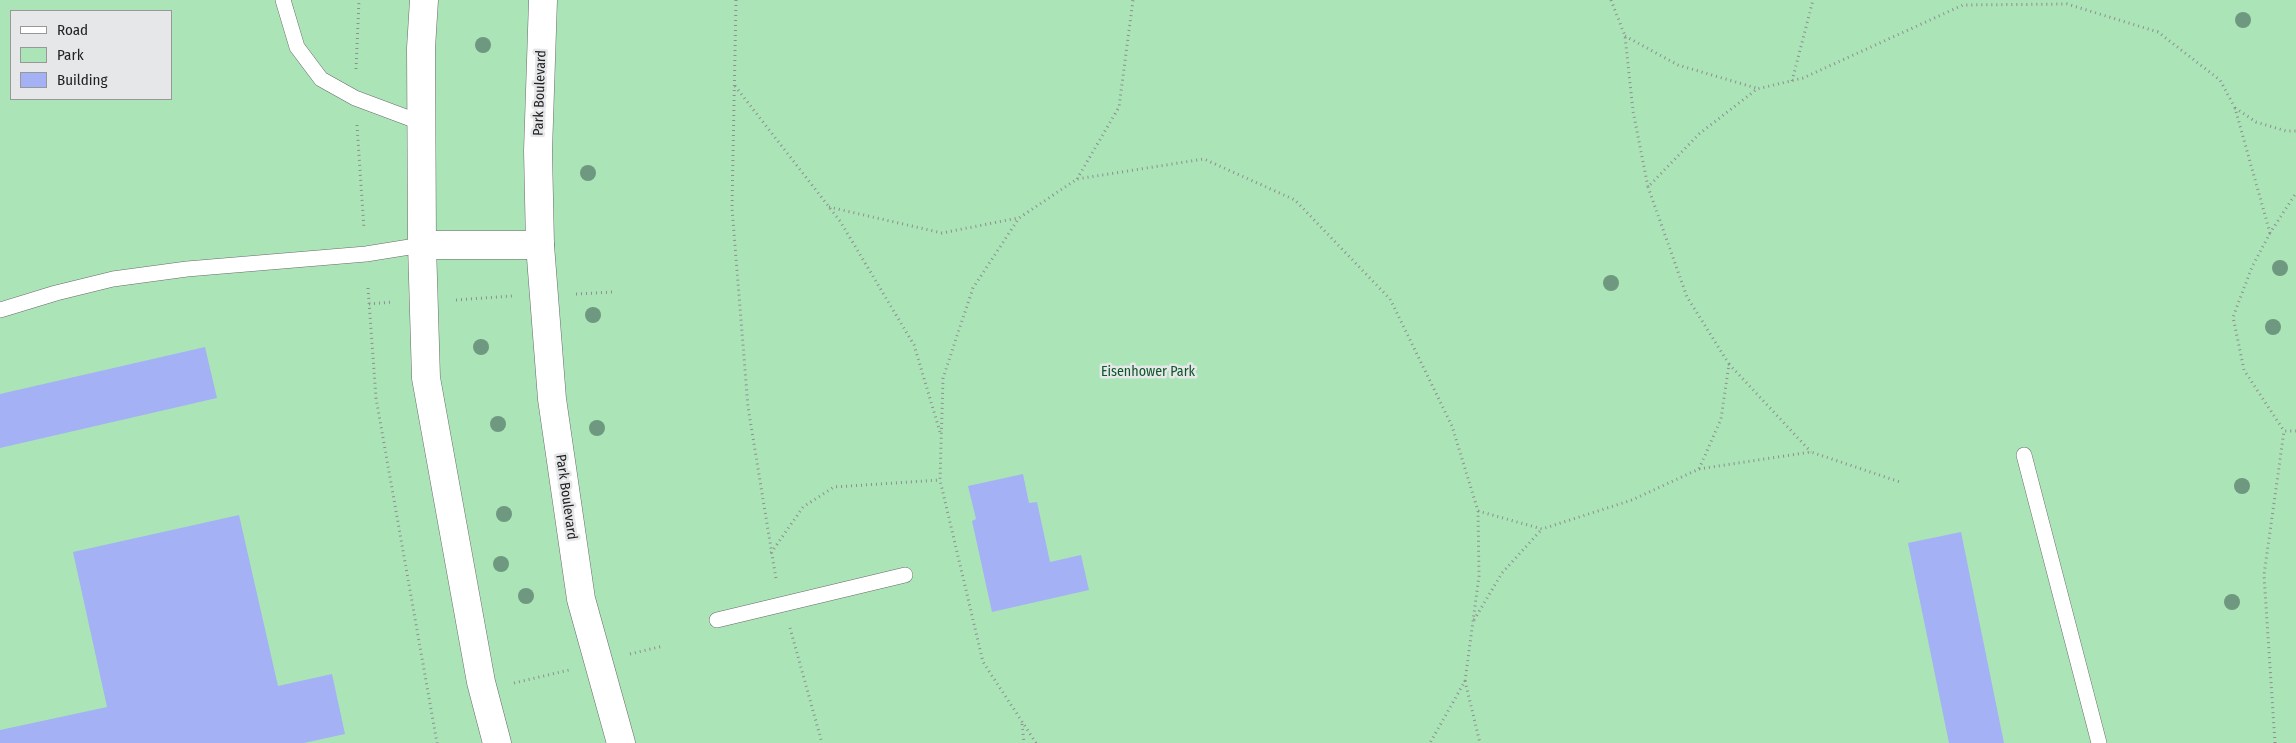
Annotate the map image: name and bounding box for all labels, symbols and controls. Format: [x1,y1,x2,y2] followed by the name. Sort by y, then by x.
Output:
[10,10,172,100] legend
[57,21,88,39] text: Road
[57,46,84,64] text: Park
[530,50,550,136] street label: Park Boulevard
[57,71,108,89] text: Building
[1101,364,1195,380] park label: Eisenhower Park
[552,453,580,541] street label: Park Boulevard

